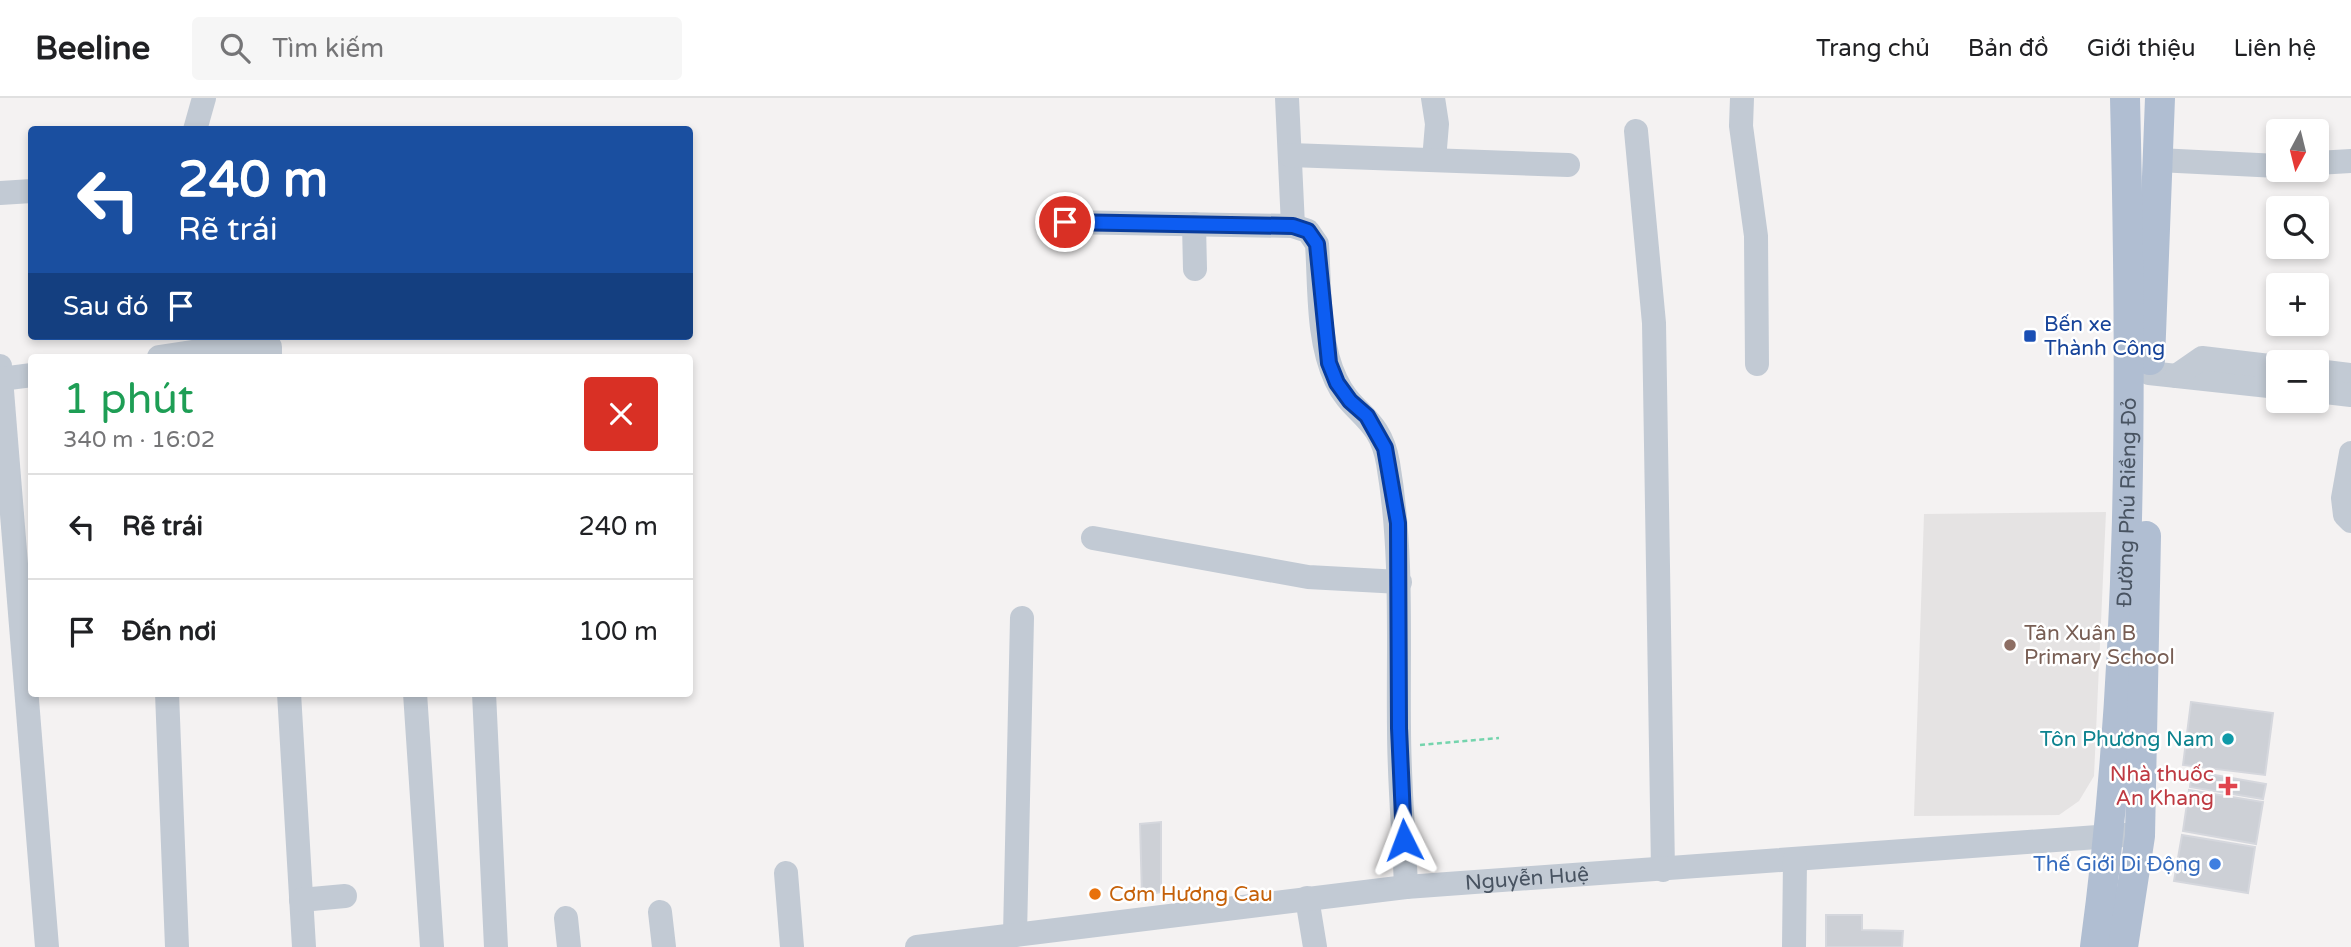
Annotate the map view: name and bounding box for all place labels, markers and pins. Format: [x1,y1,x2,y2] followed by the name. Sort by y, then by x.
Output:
[1035,192,1095,252] pin
[2044,312,2165,361] place label: Bến xe Thành Công
[2022,328,2038,344] marker: Bến xe Thành Công
[2024,621,2175,670] place label: Tân Xuân B Primary School
[2002,637,2018,653] marker: Tân Xuân B Primary School
[2040,727,2214,752] place label: Tôn Phương Nam
[2220,731,2236,747] marker: Tôn Phương Nam
[2110,762,2214,811] place label: Nhà thuốc An Khang
[2220,778,2236,794] marker: Nhà thuốc An Khang
[2033,852,2201,877] place label: Thế Giới Di Động
[2207,856,2223,872] marker: Thế Giới Di Động
[1109,882,1273,907] place label: Cơm Hương Cau
[1087,886,1103,902] marker: Cơm Hương Cau

